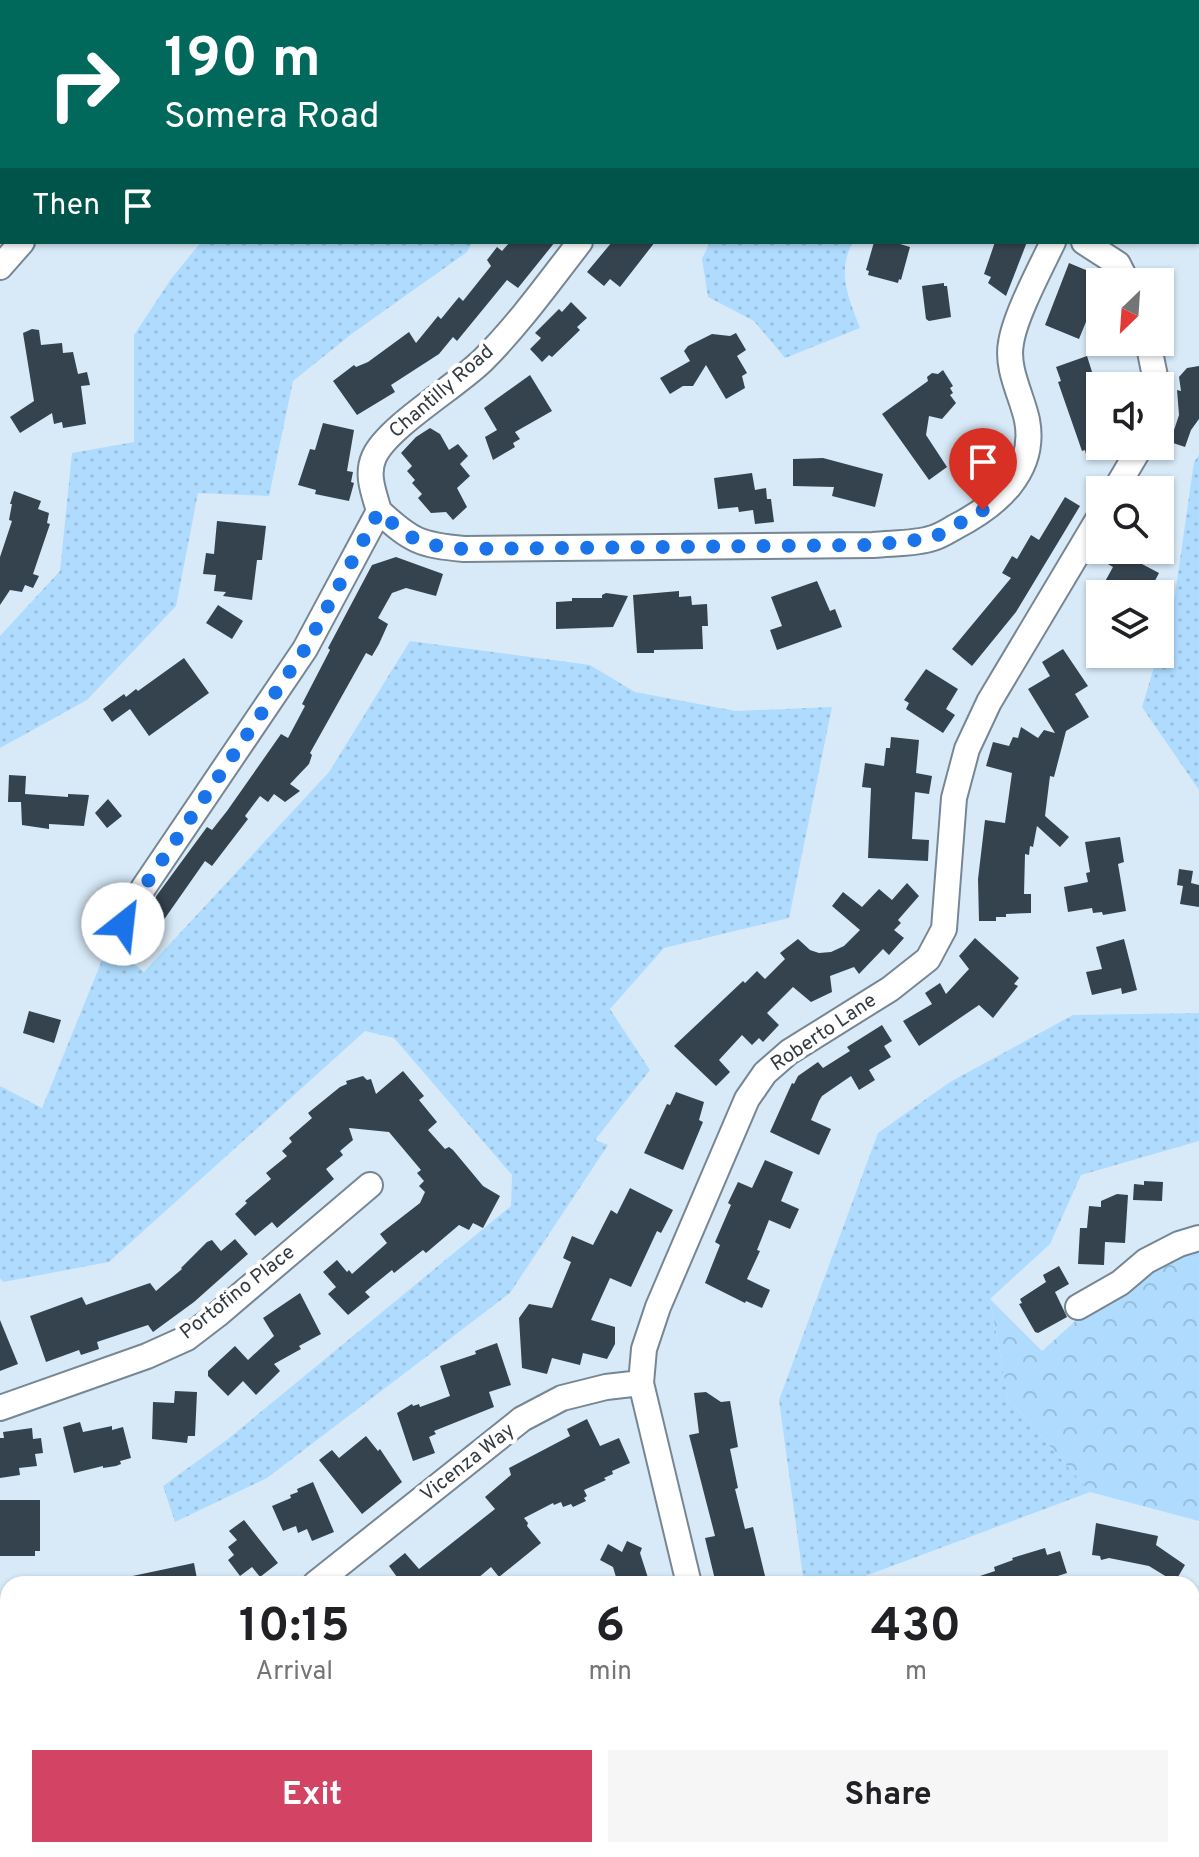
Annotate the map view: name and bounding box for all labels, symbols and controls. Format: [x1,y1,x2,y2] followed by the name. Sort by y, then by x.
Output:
[164,26,321,96] text: 190 m
[32,32,136,136] icon: right
[164,95,380,141] text: Somera Road
[116,184,160,228] icon: arrive
[32,188,100,225] text: Then
[1086,268,1174,356] north arrow
[1086,268,1174,668] map controls
[384,339,500,445] street label: Chantilly Road
[1086,372,1174,460] button: sound
[949,428,1017,510] pin
[961,440,1005,484] icon: arrive
[1086,476,1174,564] button: search
[1086,580,1174,668] button: layers
[81,882,165,966] position arrow
[766,988,882,1078] street label: Roberto Lane
[175,1240,301,1346] street label: Portofino Place
[416,1418,520,1508] street label: Vicenza Way
[239,1598,350,1658] text: 10:15
[595,1598,625,1658] text: 6
[871,1598,961,1658] text: 430
[256,1656,333,1689] text: Arrival
[589,1656,632,1689] text: min
[905,1656,927,1689] text: m
[32,1750,592,1842] button: Exit
[608,1750,1168,1842] button: Share

